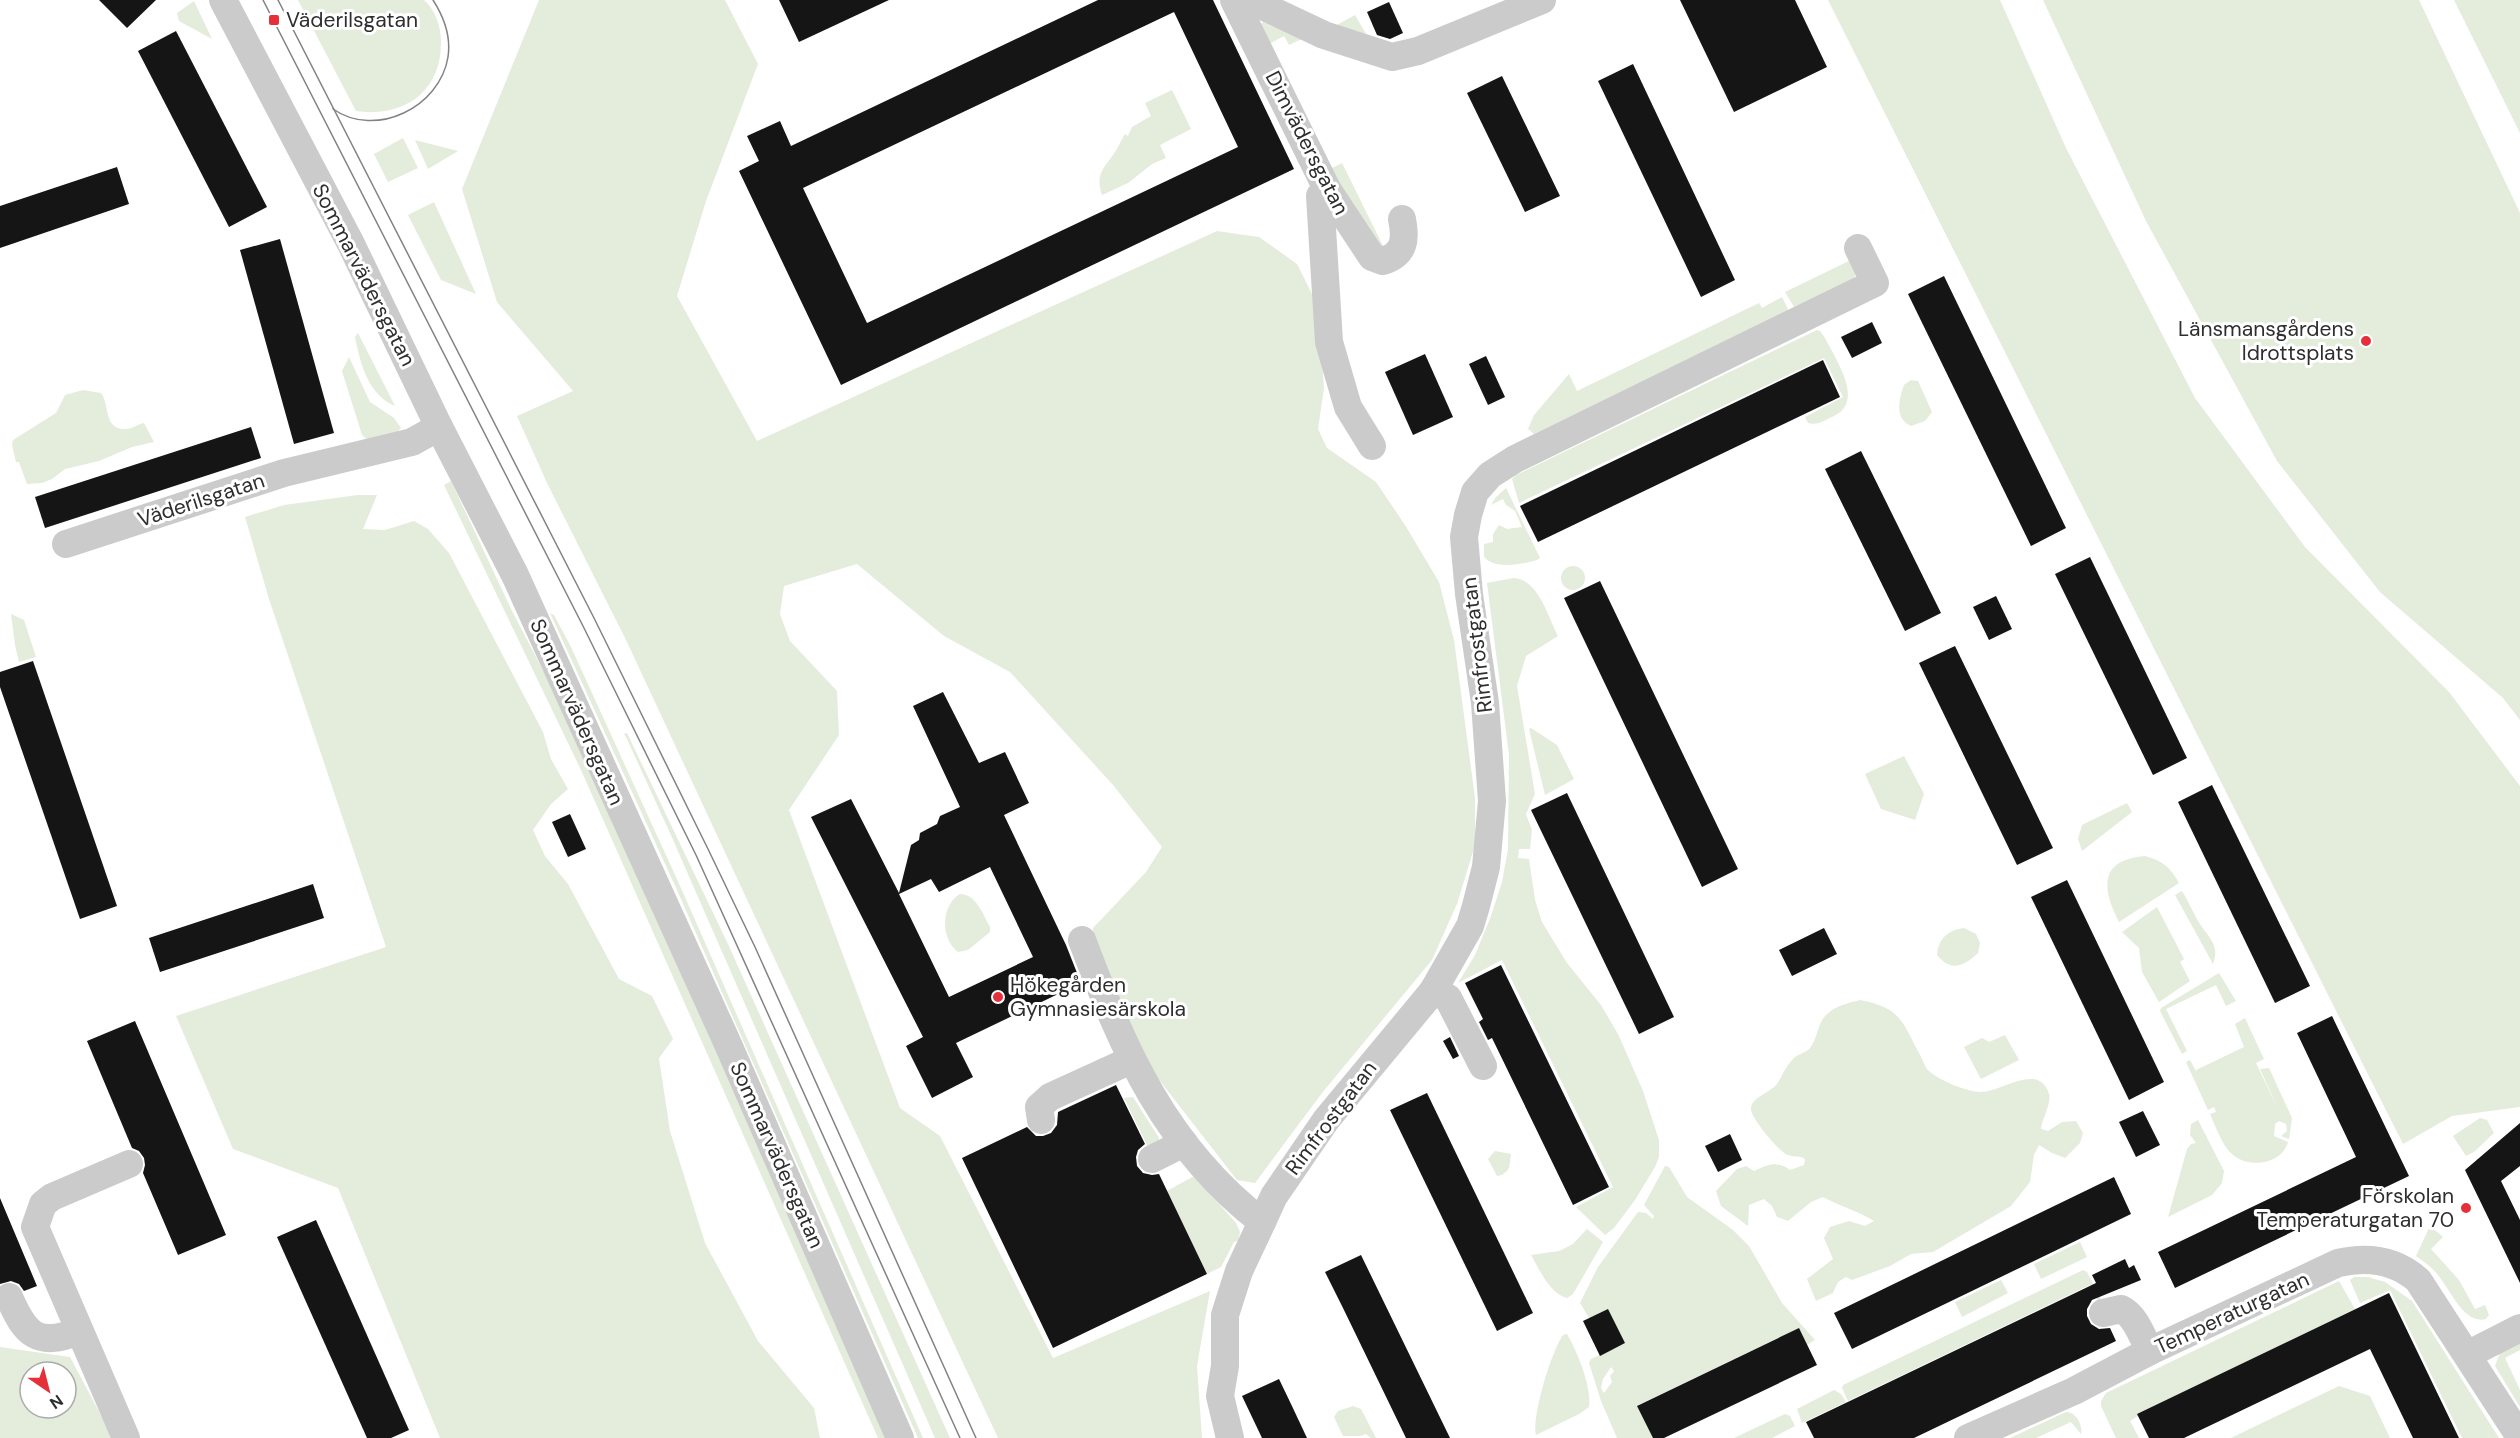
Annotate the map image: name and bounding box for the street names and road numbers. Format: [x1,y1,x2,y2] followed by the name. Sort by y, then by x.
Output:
[1259,66,1355,220] street label: Dimvädersgatan
[306,179,422,371] street label: Sommarvädersgatan
[134,466,268,534] street label: Väderilsgatan
[1455,576,1499,714] street label: Rimfrostgatan
[523,614,631,810] street label: Sommarvädersgatan
[1279,1055,1383,1181] street label: Rimfrostgatan
[723,1057,831,1253] street label: Sommarvädersgatan
[2150,1265,2314,1361] street label: Temperaturgatan

